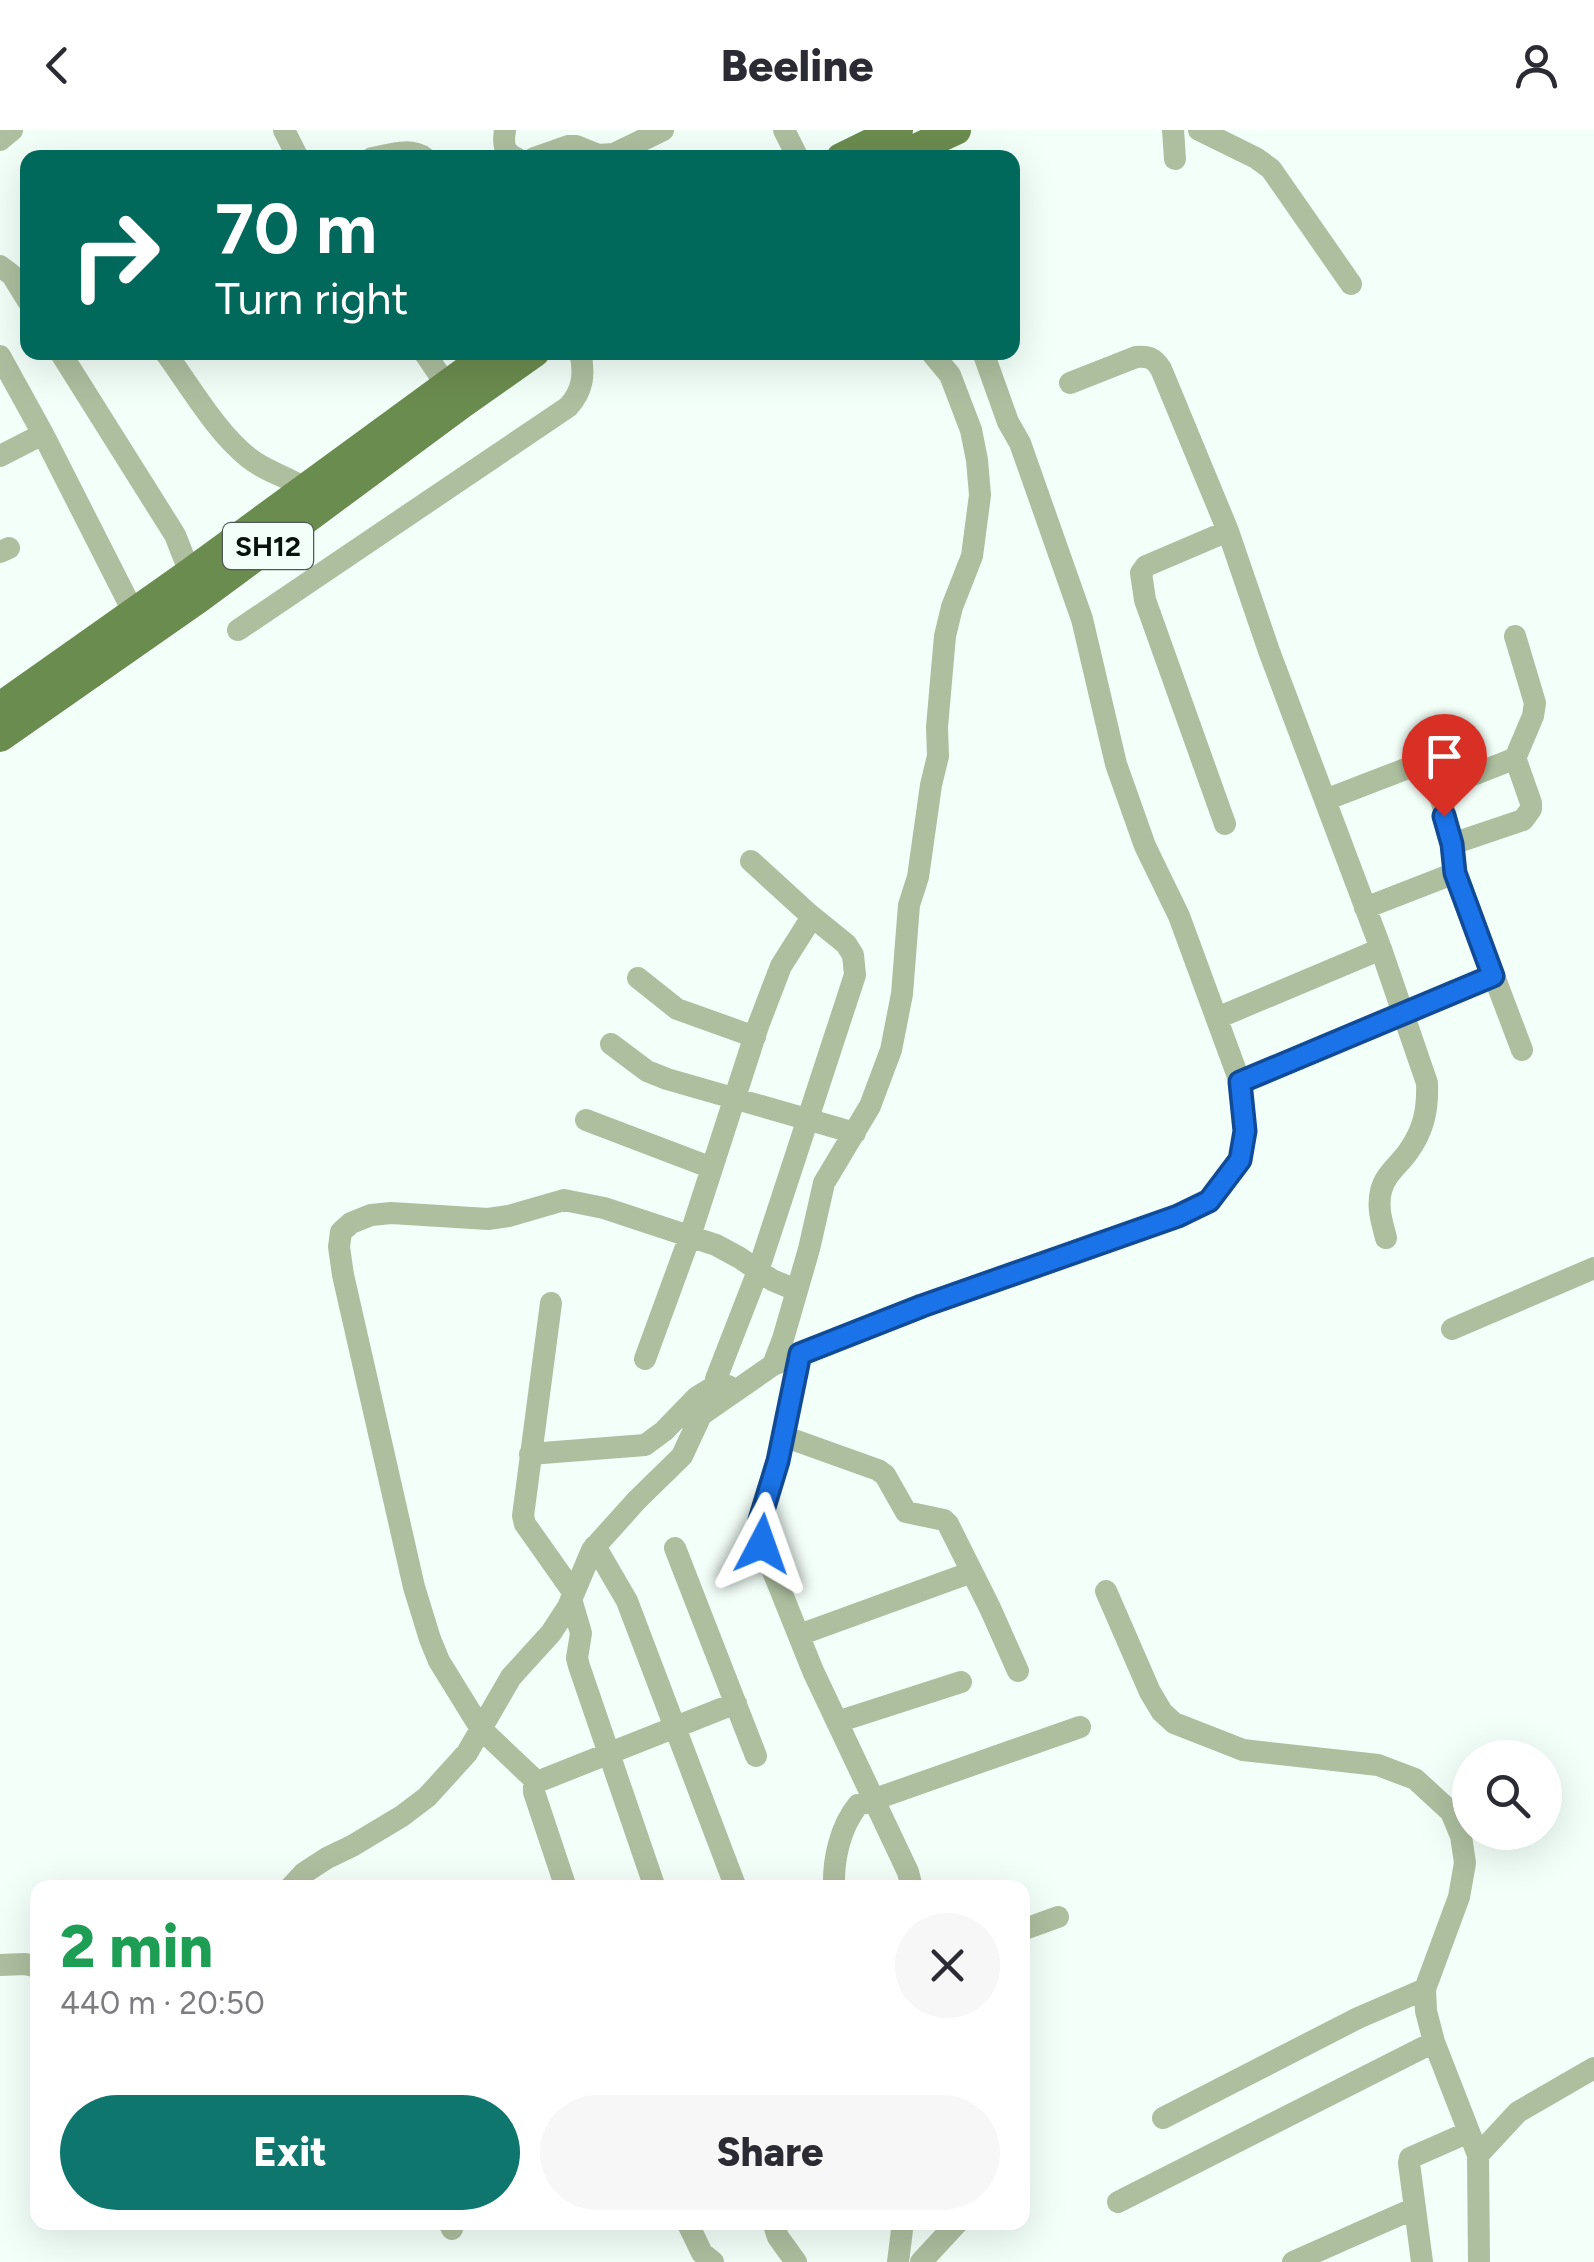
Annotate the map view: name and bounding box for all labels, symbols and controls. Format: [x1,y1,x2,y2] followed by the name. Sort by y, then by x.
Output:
[30,38,85,93] icon: back
[720,38,874,92] text: Beeline
[1509,38,1564,93] icon: person
[215,186,377,271] text: 70 m
[50,190,180,320] icon: right
[215,271,408,325] text: Turn right
[223,523,313,569] road number: SH12
[1402,714,1487,817] pin
[1417,729,1472,784] icon: arrive
[710,1492,814,1596] position arrow
[1452,1740,1562,1850] map controls
[1452,1740,1562,1850] button: search
[60,1910,213,1982] text: 2 min
[895,1913,1000,2018] button: close
[60,1984,265,2022] text: 440 m · 20:50
[60,2095,520,2210] button: Exit
[540,2095,1000,2210] button: Share

